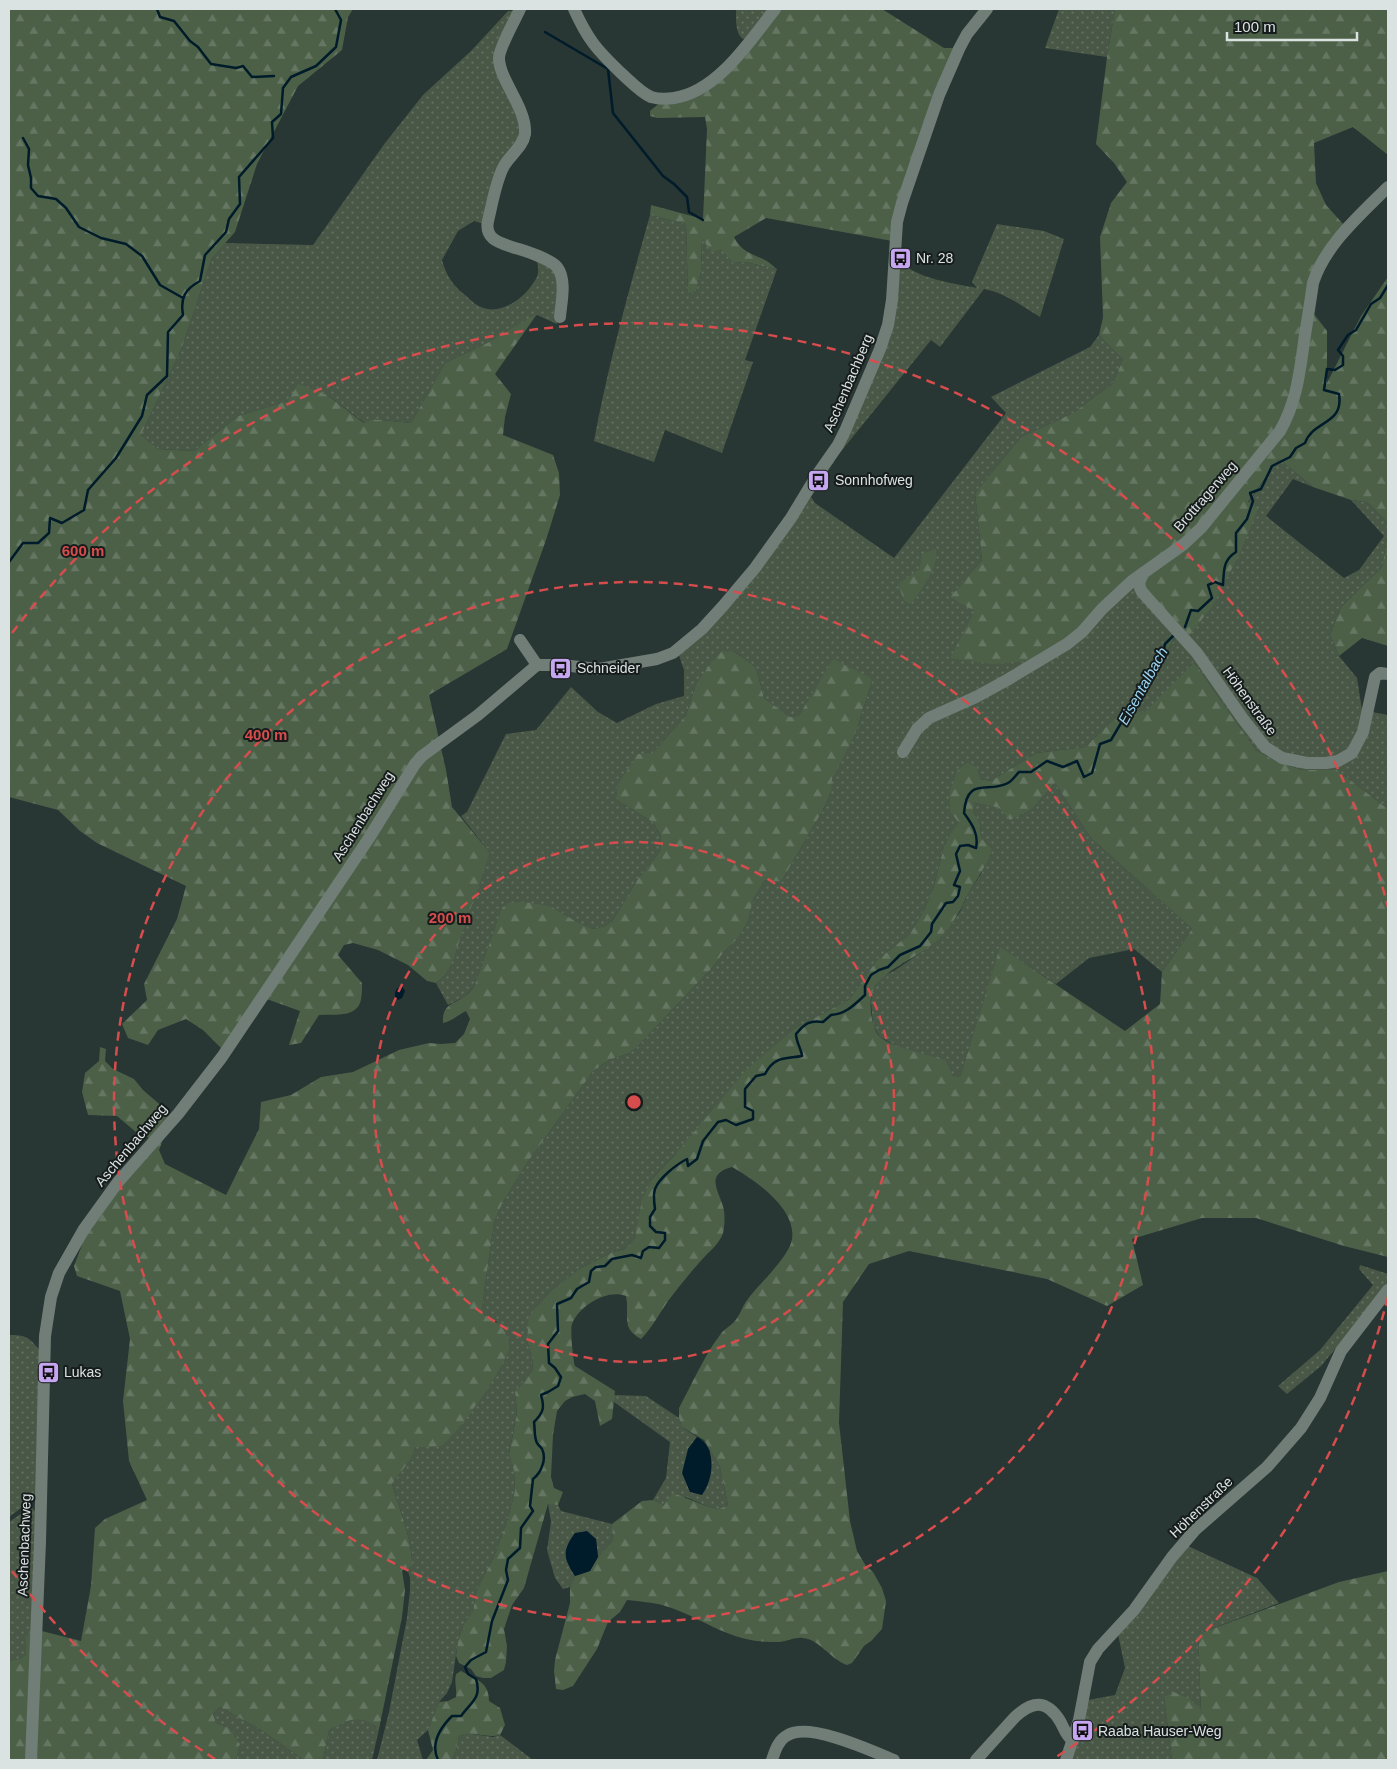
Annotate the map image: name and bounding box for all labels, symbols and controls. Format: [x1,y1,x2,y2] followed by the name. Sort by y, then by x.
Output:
[1227,10,1357,42] scale bar
[1234,18,1276,35] text: 100 m
[888,246,912,270] bus stop icon: Nr. 28
[916,250,954,266] place label: Nr. 28
[820,332,876,434] street label: Aschenbachberg
[1170,458,1240,534] street label: Brottragerweg
[807,468,831,492] bus stop icon: Sonnhofweg
[835,472,913,488] place label: Sonnhofweg
[62,542,104,559] text: 600 m
[1114,644,1171,727] water label: Eisentalbach
[549,656,573,680] bus stop icon: Schneider
[577,660,640,676] place label: Schneider
[1220,664,1280,739] street label: Höhenstraße
[245,726,287,743] text: 400 m
[329,768,397,864] street label: Aschenbachweg
[429,909,471,926] text: 200 m
[625,1093,643,1111] centre of rings
[92,1101,170,1189] street label: Aschenbachweg
[36,1360,60,1384] bus stop icon: Lukas
[64,1364,101,1380] place label: Lukas
[1166,1473,1236,1541] street label: Höhenstraße
[14,1493,34,1597] street label: Aschenbachweg
[1070,1719,1094,1743] bus stop icon: Raaba Hauser-Weg
[1098,1723,1221,1739] place label: Raaba Hauser-Weg

